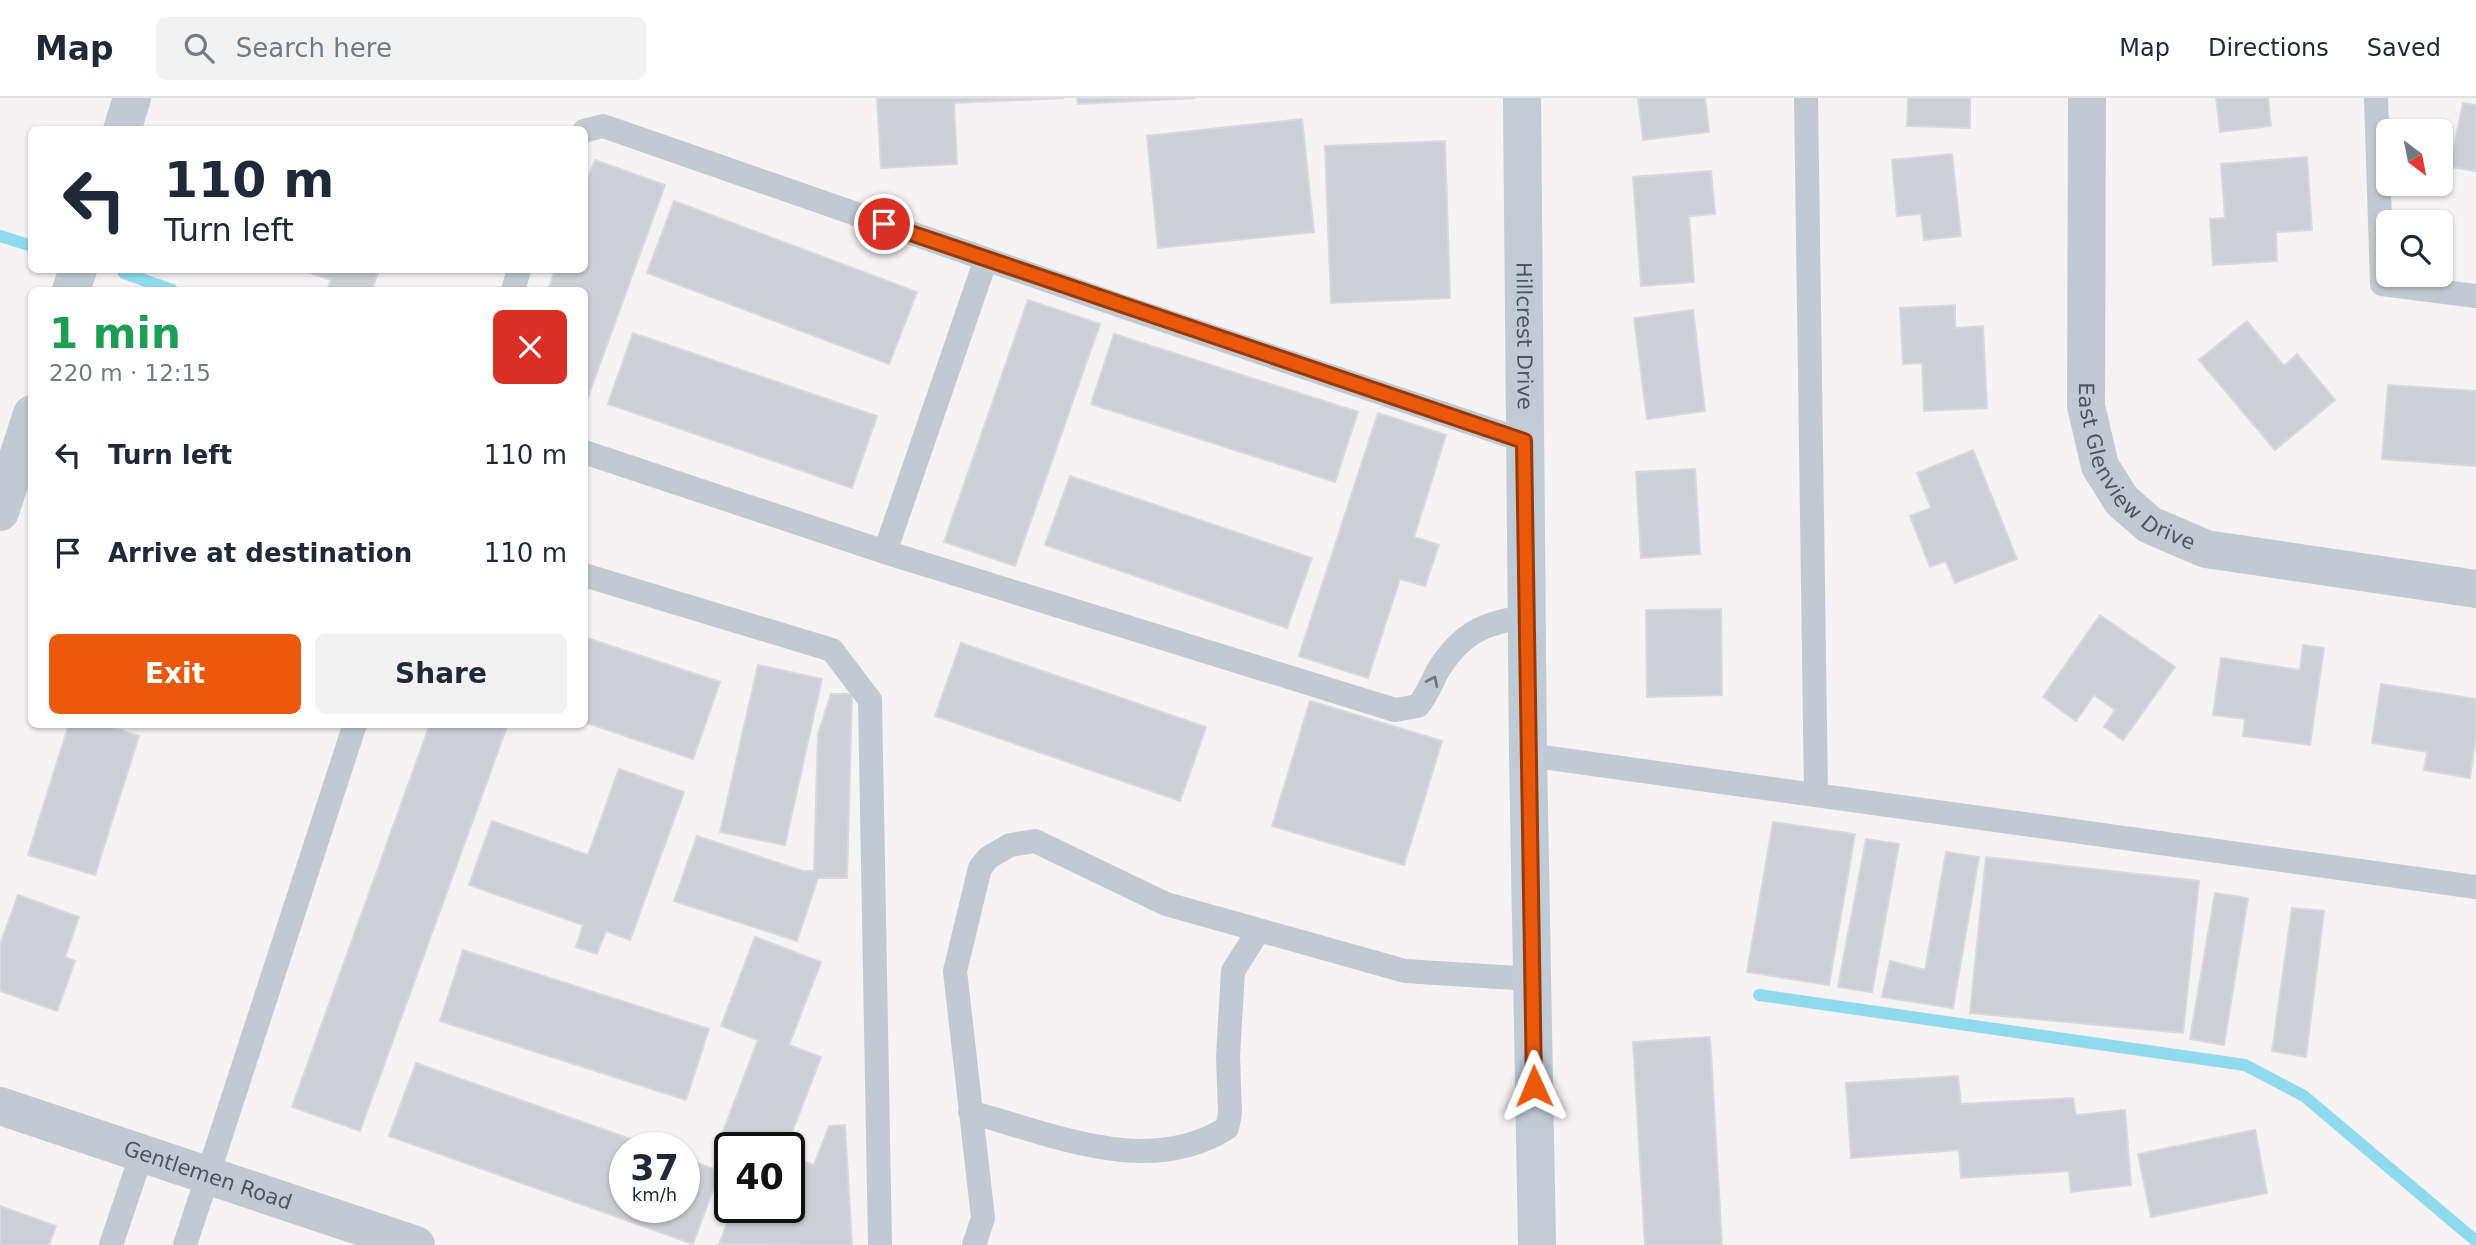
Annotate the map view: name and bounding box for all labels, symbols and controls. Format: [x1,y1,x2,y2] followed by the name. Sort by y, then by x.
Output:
[156,17,646,80] search box
[35,29,114,68] text: Map
[180,29,218,67] icon: search
[236,33,392,63] text: Search here
[2119,34,2170,62] text: Map
[2208,34,2329,62] text: Directions
[2367,34,2441,62] text: Saved
[2376,119,2454,196] north arrow
[2376,119,2453,287] map controls
[164,152,334,209] text: 110 m
[49,154,140,245] icon: left
[854,194,914,254] pin
[865,205,903,243] icon: arrive
[2376,210,2453,287] button: search
[164,211,294,249] text: Turn left
[1511,262,1537,410] street label: Hillcrest Drive
[49,309,181,358] text: 1 min
[493,310,567,384] button: close
[49,360,211,386] text: 220 m · 12:15
[2074,382,2199,555] street label: East Glenview Drive
[49,436,87,474] icon: left
[108,440,232,470] text: Turn left
[484,440,567,470] text: 110 m
[49,534,87,572] icon: arrive
[108,538,412,568] text: Arrive at destination
[484,538,567,568] text: 110 m
[49,634,301,714] button: Exit
[315,634,567,714] button: Share
[1425,676,1439,688] one-way arrow
[1497,1049,1571,1123] position arrow
[714,1132,805,1223] speed limit sign: 40
[121,1136,295,1215] street label: Gentlemen Road
[630,1148,679,1188] text: 37
[632,1184,677,1205] text: km/h

